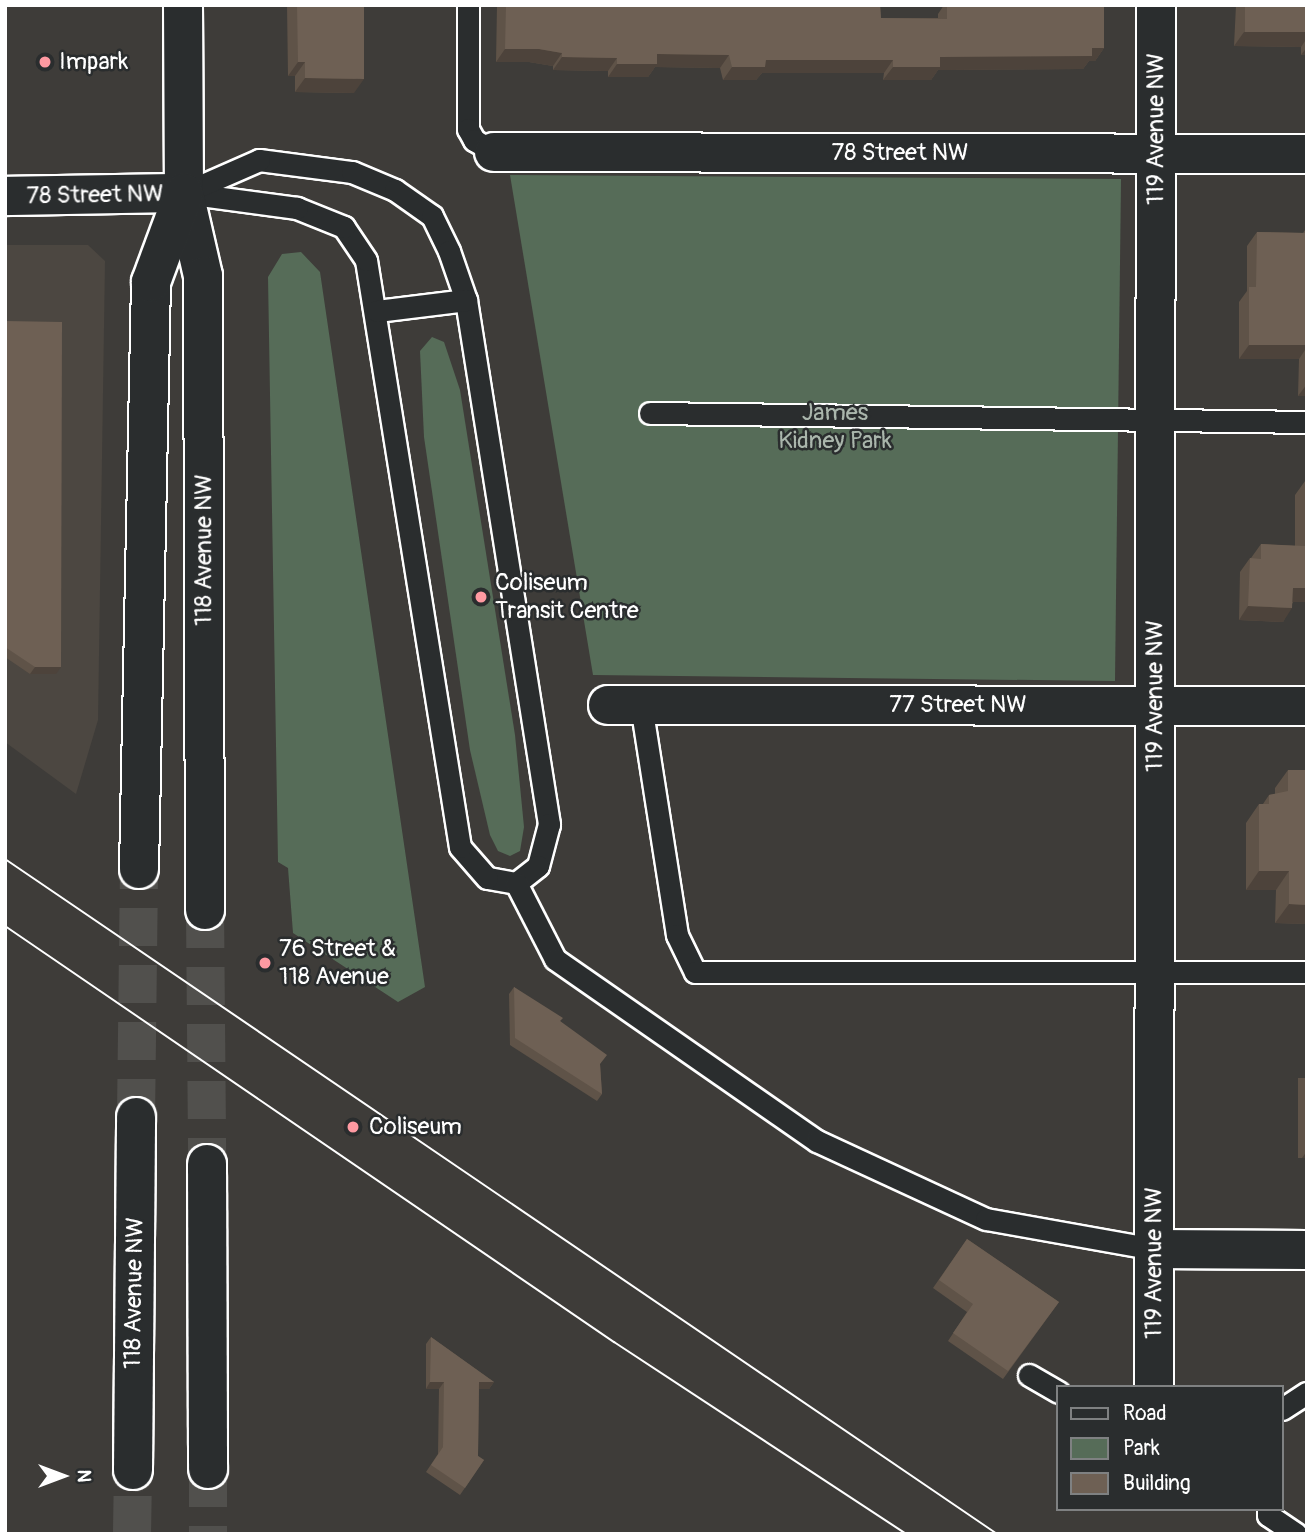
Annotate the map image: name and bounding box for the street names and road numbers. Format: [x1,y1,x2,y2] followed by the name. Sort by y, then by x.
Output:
[1142,53,1170,205] street label: 119 Avenue NW
[831,139,969,167] street label: 78 Street NW
[26,179,164,211] street label: 78 Street NW
[190,474,218,626] street label: 118 Avenue NW
[1141,620,1169,772] street label: 119 Avenue NW
[889,691,1027,719] street label: 77 Street NW
[1140,1187,1168,1339] street label: 119 Avenue NW
[118,1217,150,1369] street label: 118 Avenue NW

